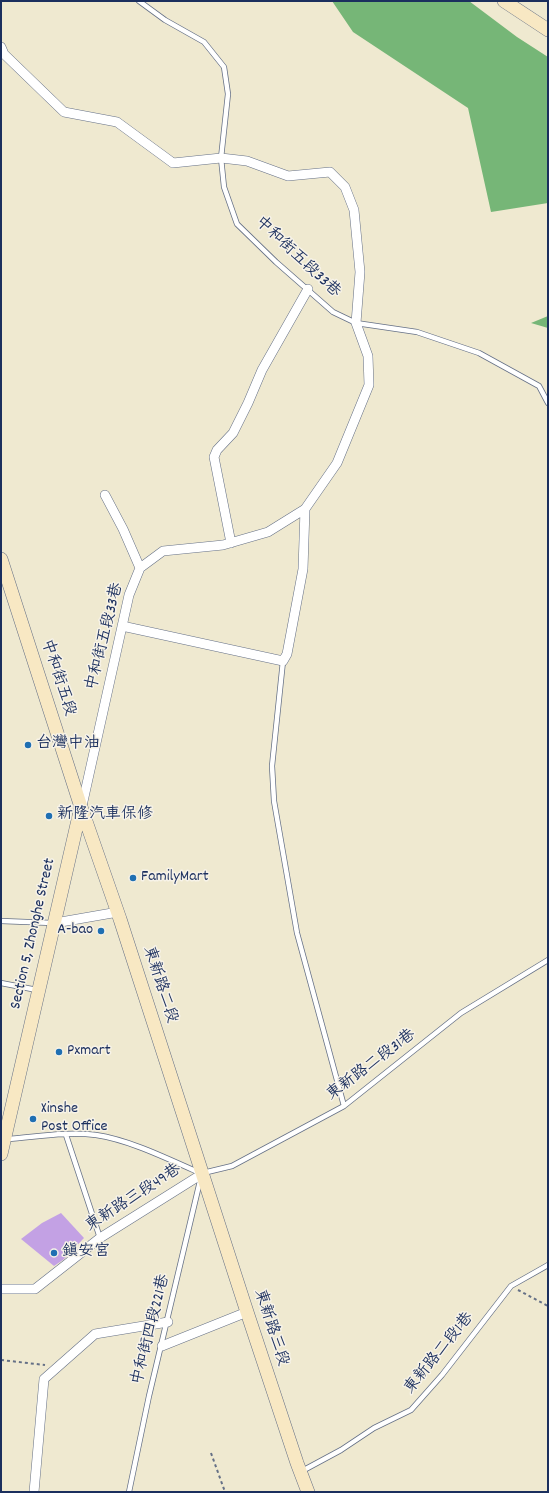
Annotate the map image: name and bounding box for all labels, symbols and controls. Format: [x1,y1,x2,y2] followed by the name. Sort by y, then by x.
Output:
[250,213,344,303] street label: 中和街五段33巷
[83,581,129,693] street label: 中和街五段33巷
[36,637,78,719] street label: 中和街五段
[36,735,100,755] place label: 台灣中油
[23,740,33,750] marker: 台灣中油
[57,806,153,826] place label: 新隆汽車保修
[44,811,54,821] marker: 新隆汽車保修
[7,857,61,1011] street label: Section 5, Zhonghe Street
[141,868,209,888] place label: FamilyMart
[128,873,138,883] marker: FamilyMart
[57,921,93,941] place label: A-bao
[96,926,106,936] marker: A-bao
[138,944,180,1026] street label: 東新路二段
[324,1026,420,1106] street label: 東新路二段31巷
[67,1042,111,1062] place label: Pxmart
[54,1047,64,1057] marker: Pxmart
[41,1100,108,1138] place label: Xinshe Post Office
[28,1114,38,1124] marker: Xinshe Post Office
[83,1161,185,1237] street label: 東新路三段49巷
[62,1243,110,1263] place label: 鎮安宮
[49,1248,59,1258] marker: 鎮安宮
[129,1273,175,1387] street label: 中和街四段221巷
[249,1287,291,1369] street label: 東新路三段
[401,1309,479,1399] street label: 東新路二段1巷

